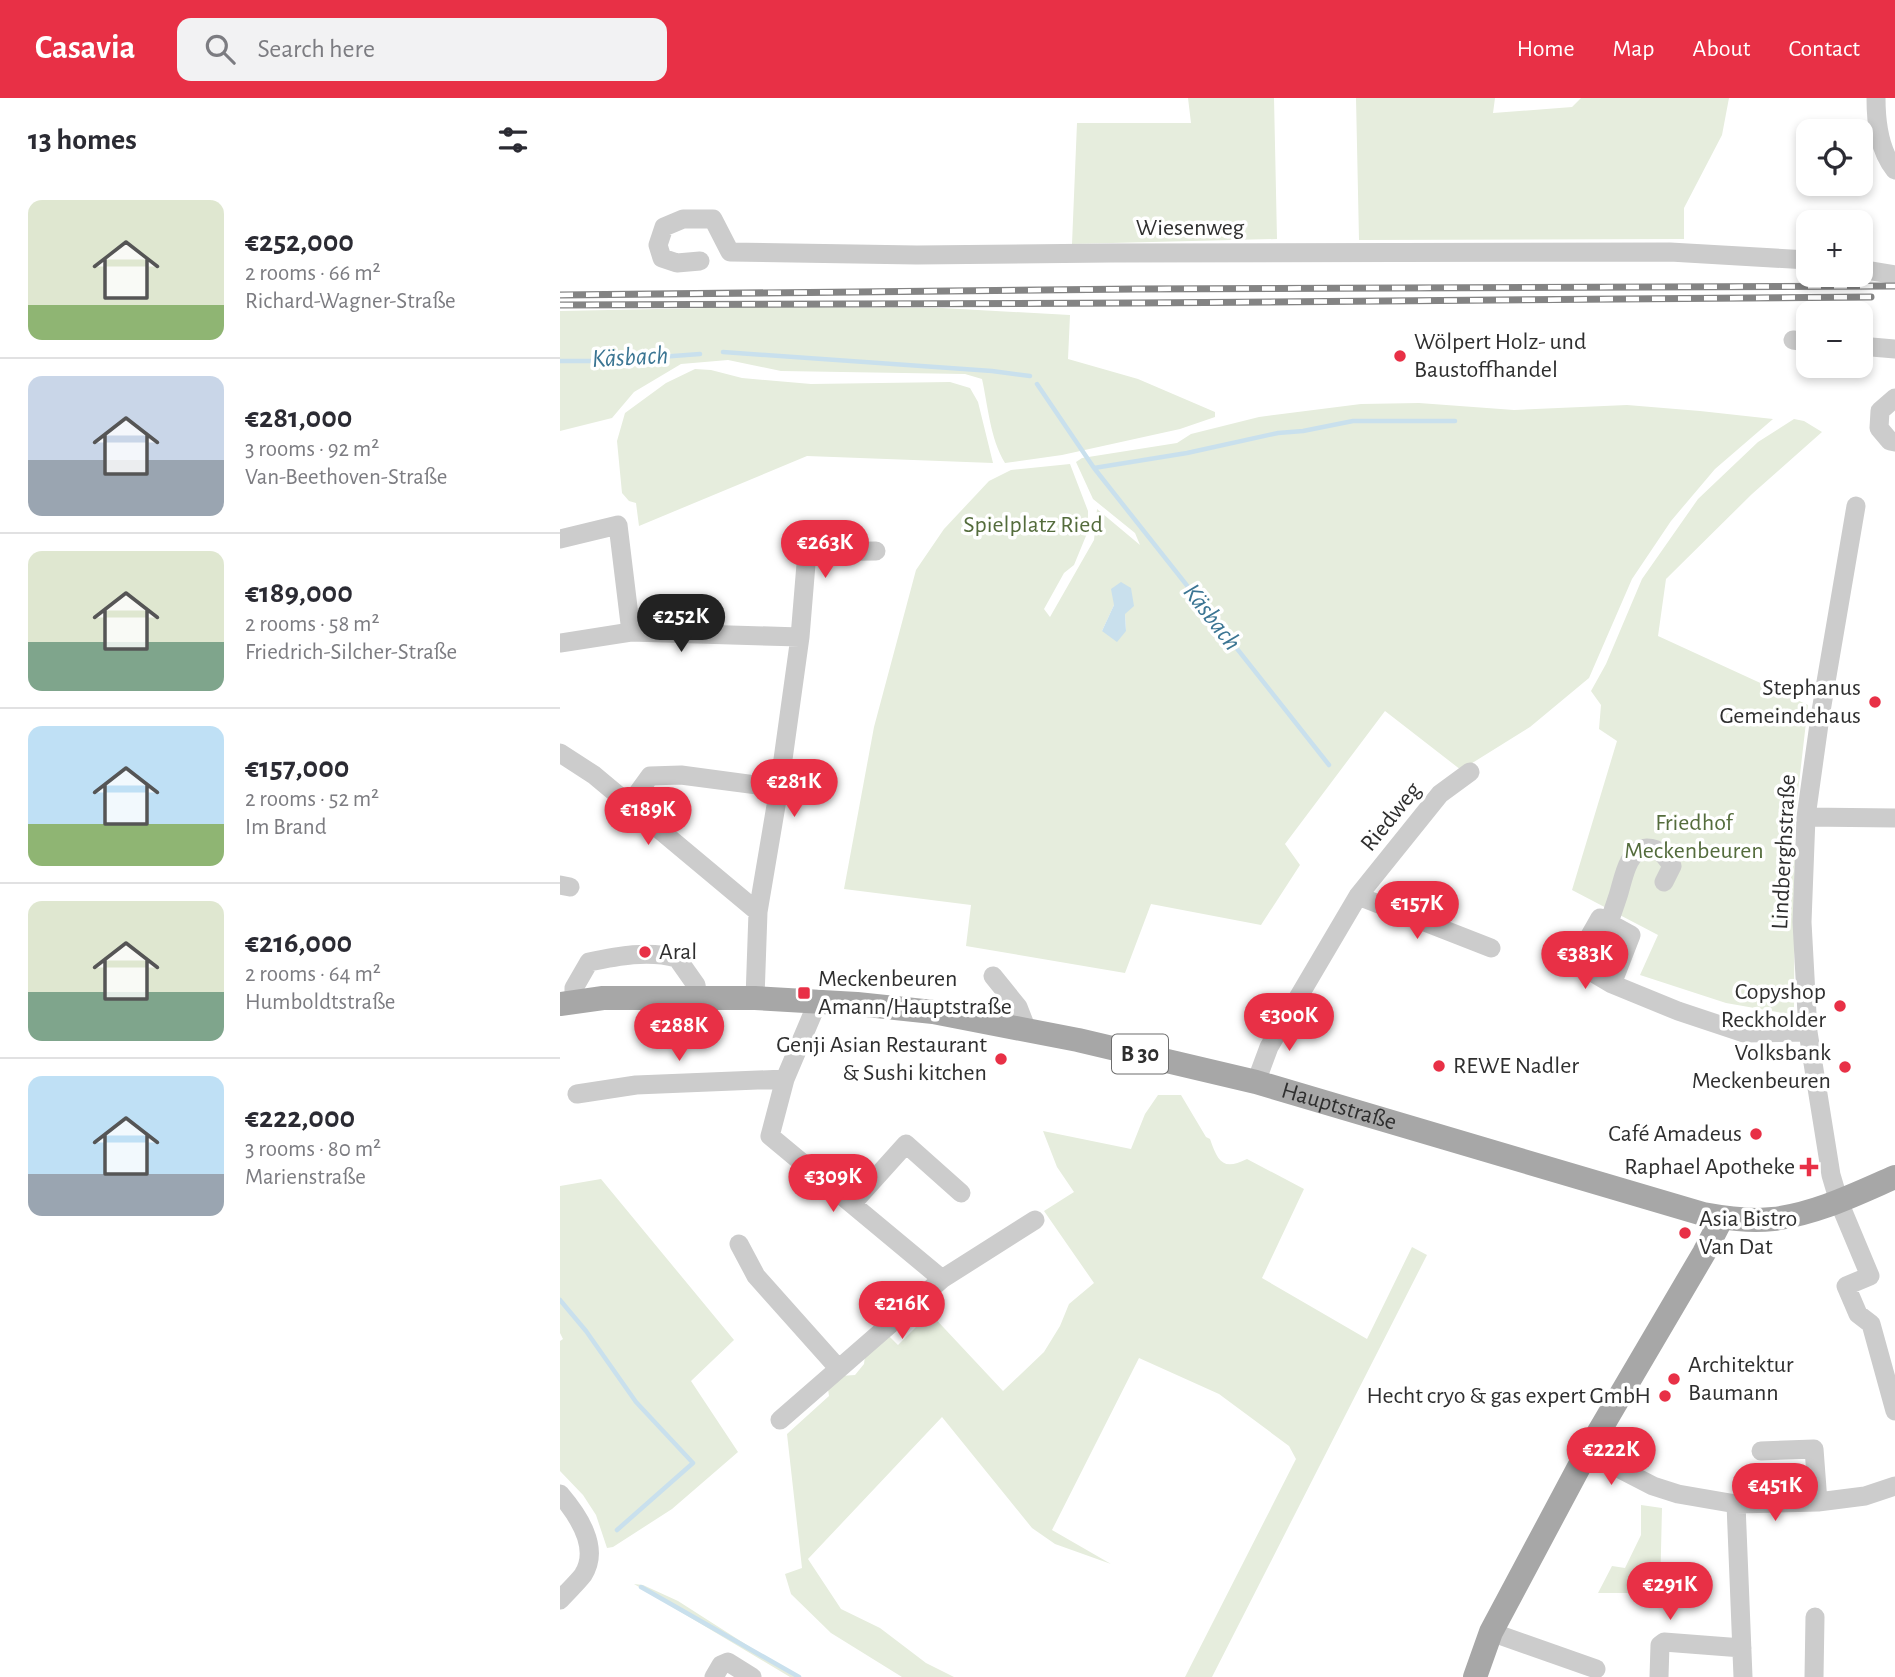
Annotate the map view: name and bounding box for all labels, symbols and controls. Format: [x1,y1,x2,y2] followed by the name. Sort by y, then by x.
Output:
[177,18,667,81] search box
[201,30,239,68] icon: search
[35,32,135,65] text: Casavia
[257,36,375,62] text: Search here
[1517,37,1575,61] text: Home
[1613,37,1655,61] text: Map
[1693,37,1750,61] text: About
[1788,37,1860,61] text: Contact
[1796,119,1873,378] map controls
[1796,119,1873,196] button: locate
[494,121,532,159] icon: filters
[28,125,137,155] text: 13 homes
[1796,210,1873,287] button: +
[1136,216,1245,240] street label: Wiesenweg
[245,227,354,257] text: €252,000
[84,228,168,312] icon: home
[245,262,381,285] text: 2 rooms · 66 m²
[245,290,456,313] text: Richard-Wagner-Straße
[1796,301,1873,378] button: −
[1414,330,1586,382] place label: Wölpert Holz- und Baustoffhandel
[591,342,669,372] water label: Käsbach
[1392,348,1408,364] marker: Wölpert Holz- und Baustoffhandel
[245,403,353,433] text: €281,000
[84,404,168,488] icon: home
[245,438,379,461] text: 3 rooms · 92 m²
[245,466,447,489] text: Van-Beethoven-Straße
[963,513,1103,537] park label: Spielplatz Ried
[776,520,874,580] pin: €263K
[797,531,853,554] text: €263K
[245,578,353,608] text: €189,000
[84,579,168,663] icon: home
[1178,579,1246,655] water label: Käsbach
[632,594,730,654] pin: €252K
[653,605,709,628] text: €252K
[245,613,380,636] text: 2 rooms · 58 m²
[245,641,457,664] text: Friedrich-Silcher-Straße
[1719,676,1861,728] place label: Stephanus Gemeindehaus
[1867,694,1883,710] marker: Stephanus Gemeindehaus
[245,753,350,783] text: €157,000
[84,754,168,838] icon: home
[745,760,843,819] pin: €281K
[767,770,821,793] text: €281K
[1768,774,1800,930] street label: Lindberghstraße
[1356,778,1426,856] street label: Riedweg
[245,788,379,811] text: 2 rooms · 52 m²
[599,788,697,847] pin: €189K
[621,798,675,821] text: €189K
[1624,811,1764,863] park label: Friedhof Meckenbeuren
[245,816,327,839] text: Im Brand
[1368,882,1466,941] pin: €157K
[1391,892,1443,915] text: €157K
[245,928,352,958] text: €216,000
[84,929,168,1013] icon: home
[1536,932,1634,991] pin: €383K
[659,940,697,964] place label: Aral
[1557,942,1613,965] text: €383K
[637,944,653,960] marker: Aral
[245,963,381,986] text: 2 rooms · 64 m²
[818,967,1012,1019] place label: Meckenbeuren Amann/Hauptstraße
[1721,980,1826,1032] place label: Copyshop Reckholder
[796,985,812,1001] marker: Meckenbeuren Amann/Hauptstraße
[245,991,395,1014] text: Humboldtstraße
[1240,993,1338,1053] pin: €300K
[1832,998,1848,1014] marker: Copyshop Reckholder
[630,1004,728,1063] pin: €288K
[1260,1004,1318,1027] text: €300K
[650,1014,708,1037] text: €288K
[776,1033,987,1085] place label: Genji Asian Restaurant & Sushi kitchen
[1112,1035,1168,1074] road number: B 30
[1692,1041,1831,1093] place label: Volksbank Meckenbeuren
[993,1051,1009,1067] marker: Genji Asian Restaurant & Sushi kitchen
[1453,1054,1579,1078] place label: REWE Nadler
[1431,1058,1447,1074] marker: REWE Nadler
[1837,1059,1853,1075] marker: Volksbank Meckenbeuren
[1279,1078,1399,1135] street label: Hauptstraße
[245,1103,355,1133] text: €222,000
[84,1104,168,1188] icon: home
[1608,1122,1742,1146] place label: Café Amadeus
[1748,1126,1764,1142] marker: Café Amadeus
[245,1138,381,1161] text: 3 rooms · 80 m²
[784,1154,882,1214] pin: €309K
[1624,1155,1795,1179] place label: Raphael Apotheke
[1801,1159,1817,1175] marker: Raphael Apotheke
[804,1165,862,1188] text: €309K
[245,1166,366,1189] text: Marienstraße
[1699,1207,1797,1259] place label: Asia Bistro Van Dat
[1677,1225,1693,1241] marker: Asia Bistro Van Dat
[853,1282,951,1341] pin: €216K
[875,1292,929,1315] text: €216K
[1688,1353,1794,1405] place label: Architektur Baumann
[1666,1371,1682,1387] marker: Architektur Baumann
[1366,1384,1651,1408] place label: Hecht cryo & gas expert GmbH
[1657,1388,1673,1404] marker: Hecht cryo & gas expert GmbH
[1562,1428,1660,1487] pin: €222K
[1583,1438,1639,1461] text: €222K
[1726,1464,1824,1523] pin: €451K
[1748,1474,1802,1497] text: €451K
[1621,1562,1719,1622] pin: €291K
[1643,1573,1697,1596] text: €291K

